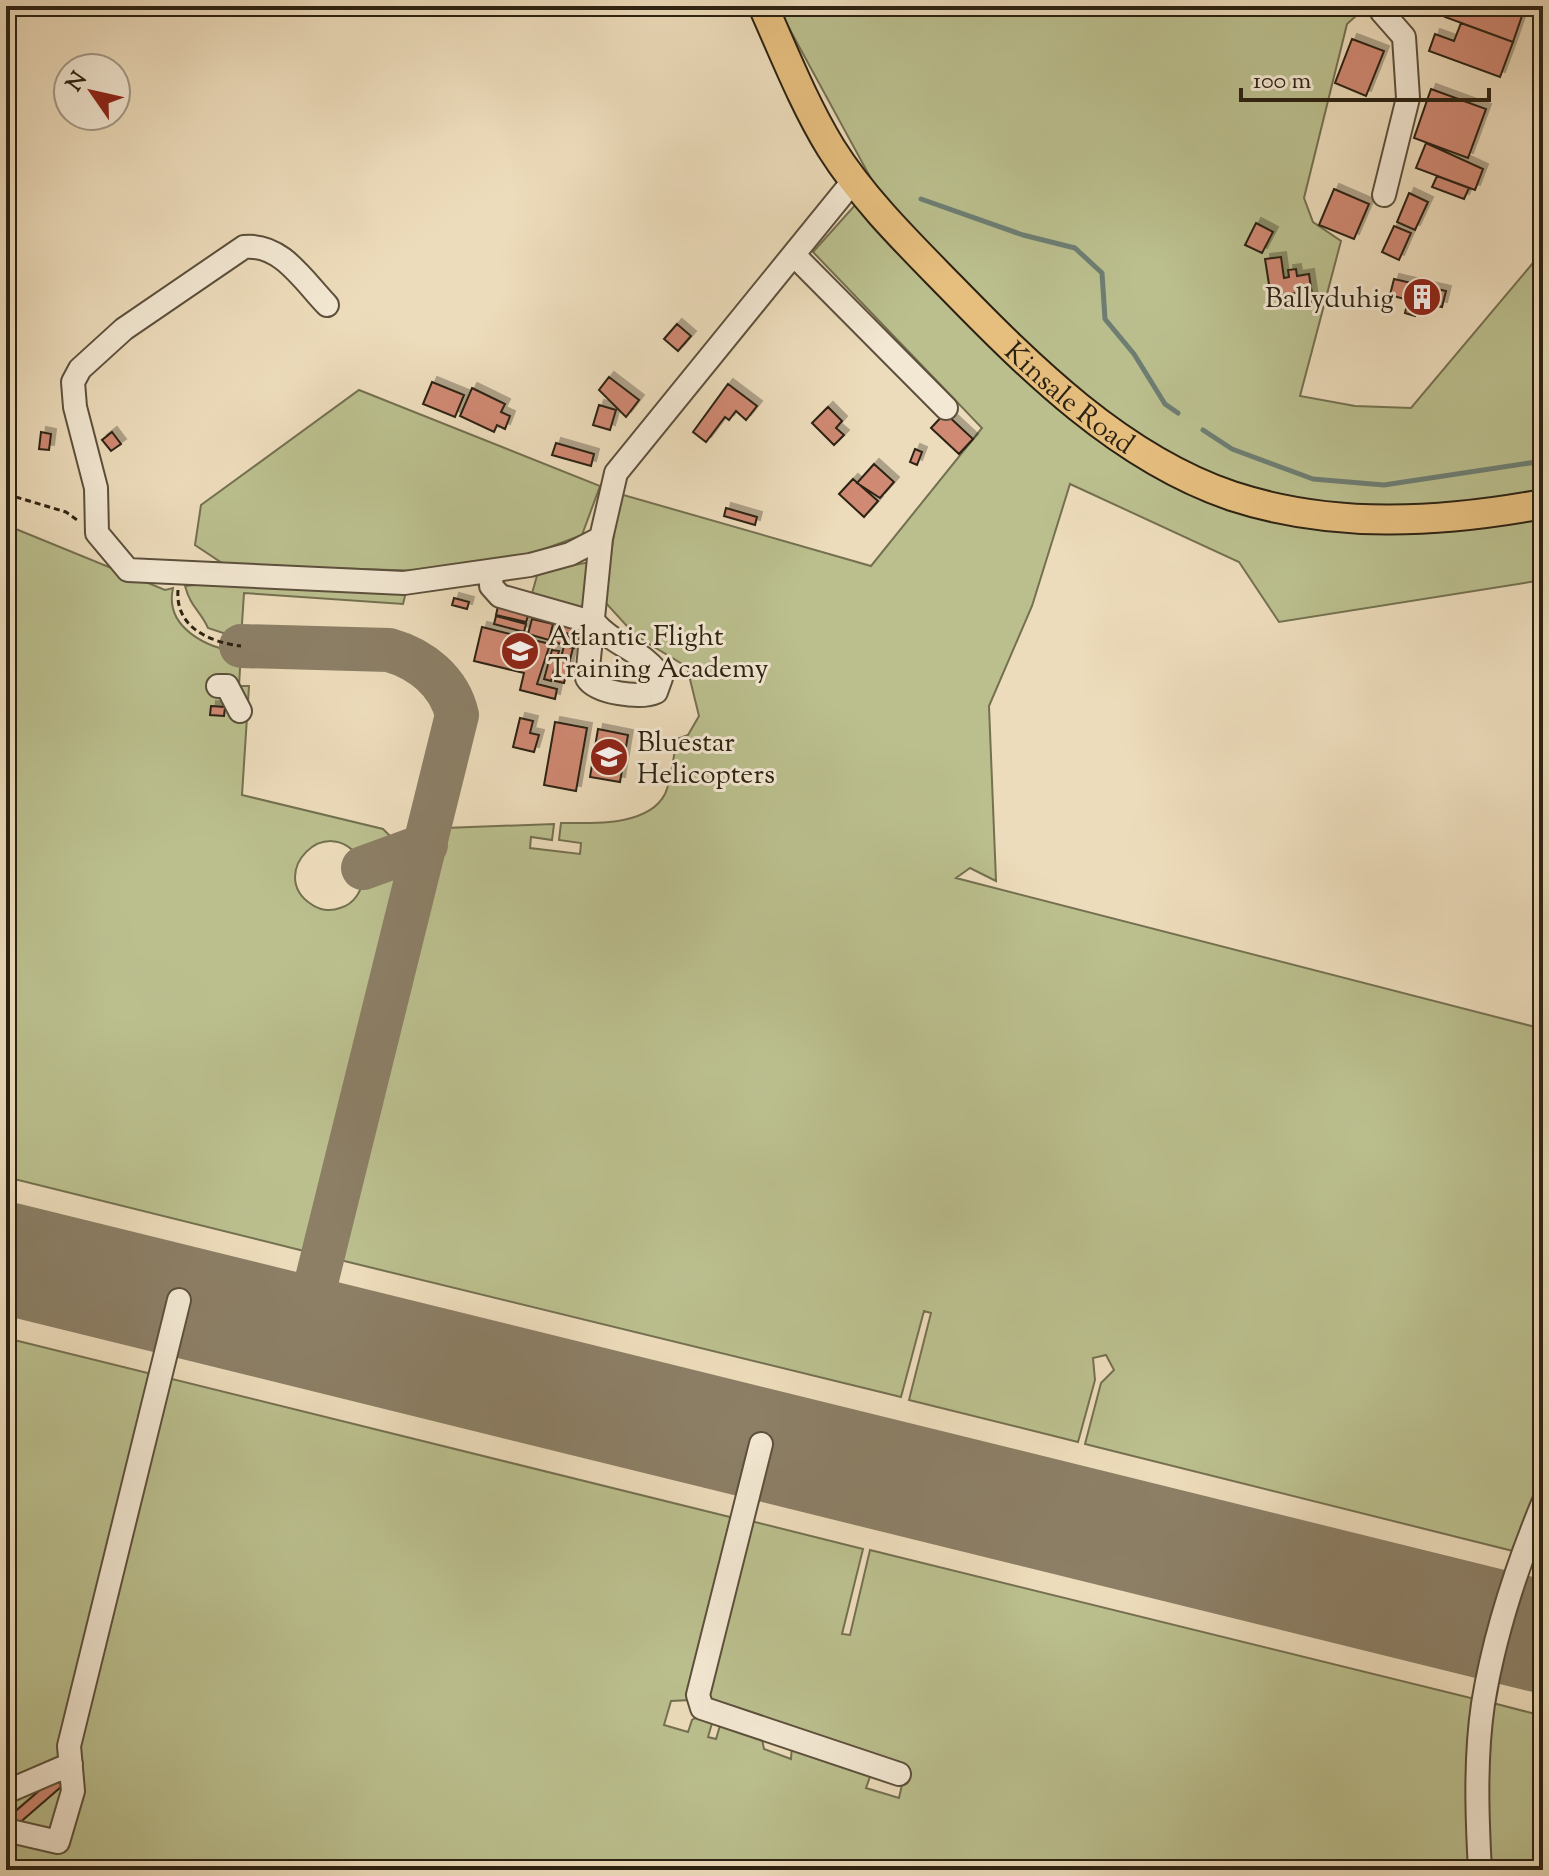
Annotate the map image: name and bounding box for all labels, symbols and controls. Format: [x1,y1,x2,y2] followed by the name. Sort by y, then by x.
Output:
[52,52,132,132] north arrow
[1241,52,1489,102] scale bar
[1253,65,1311,99] text: 100 m
[60,66,96,99] text: N
[1401,276,1443,318] building icon: Ballyduhig
[1265,280,1394,320] place label: Ballyduhig
[994,334,1142,465] street label: Kinsale Road
[548,618,768,690] place label: Atlantic Flight Training Academy
[499,630,541,672] school or university icon: Atlantic Flight Training Academy
[637,724,775,796] place label: Bluestar Helicopters
[588,736,630,778] school or university icon: Bluestar Helicopters

